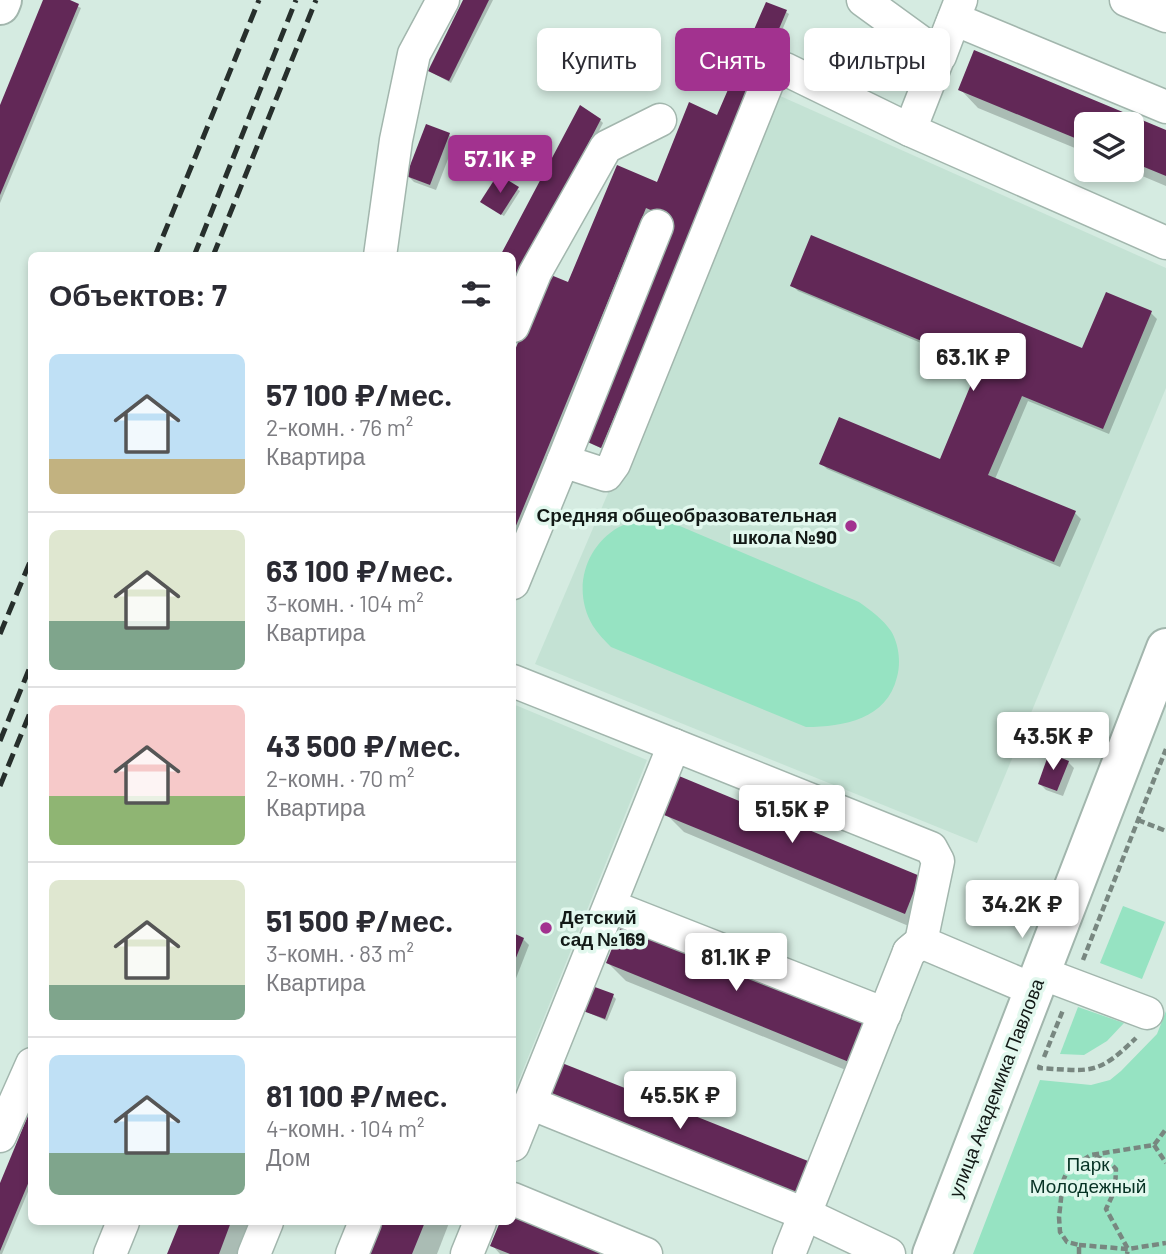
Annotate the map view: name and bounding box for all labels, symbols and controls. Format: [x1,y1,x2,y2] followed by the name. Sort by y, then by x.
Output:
[537,28,661,91] chip: Купить
[675,28,790,91] chip: Снять
[804,28,950,91] chip: Фильтры
[1074,112,1144,182] map controls
[1074,112,1144,182] button: layers
[435,136,565,195] pin: 57.1K ₽
[464,144,536,172] text: 57.1K ₽
[457,275,495,313] icon: filters
[49,276,227,312] text: Объектов: 7
[908,334,1038,393] pin: 63.1K ₽
[936,342,1010,370] text: 63.1K ₽
[266,376,452,412] text: 57 100 ₽/мес.
[105,382,189,466] icon: home
[266,413,413,441] text: 2-комн. · 76 m²
[266,442,365,470] text: Квартира
[537,503,837,548] place label: Средняя общеобразовательная школа №90
[843,518,859,534] marker: Средняя общеобразовательная школа №90
[266,552,454,588] text: 63 100 ₽/мес.
[105,558,189,642] icon: home
[266,589,424,617] text: 3-комн. · 104 m²
[266,618,365,646] text: Квартира
[988,712,1118,772] pin: 43.5K ₽
[1013,721,1093,749] text: 43.5K ₽
[266,727,461,763] text: 43 500 ₽/мес.
[105,733,189,817] icon: home
[266,764,414,792] text: 2-комн. · 70 m²
[727,786,857,845] pin: 51.5K ₽
[266,793,365,821] text: Квартира
[755,794,829,822] text: 51.5K ₽
[957,880,1087,940] pin: 34.2K ₽
[982,889,1062,917] text: 34.2K ₽
[266,902,453,938] text: 51 500 ₽/мес.
[560,905,645,950] place label: Детский сад №169
[105,908,189,992] icon: home
[538,920,554,936] marker: Детский сад №169
[671,934,801,993] pin: 81.1K ₽
[266,939,414,967] text: 3-комн. · 83 m²
[701,942,771,970] text: 81.1K ₽
[266,968,365,996] text: Квартира
[943,975,1048,1201] street label: улица Академика Павлова
[615,1072,745,1131] pin: 45.5K ₽
[266,1077,448,1113] text: 81 100 ₽/мес.
[640,1080,720,1108] text: 45.5K ₽
[105,1083,189,1167] icon: home
[266,1114,425,1142] text: 4-комн. · 104 m²
[266,1143,310,1171] text: Дом
[1030,1152,1146,1197] park label: Парк Молодежный

